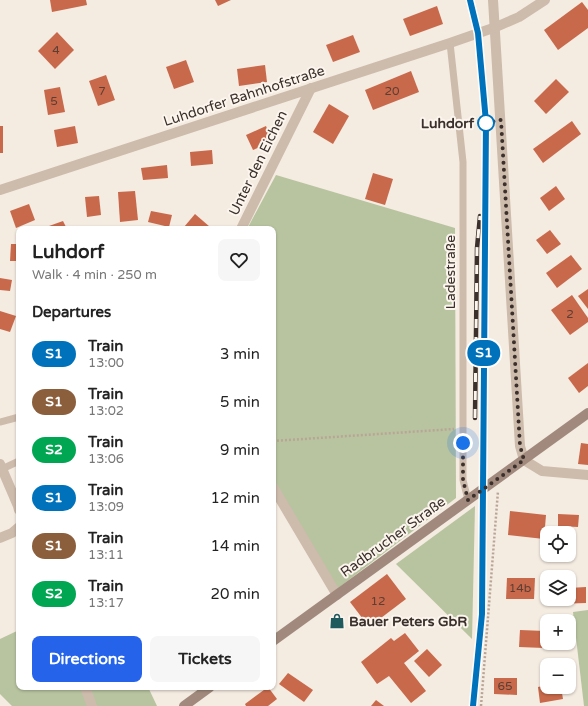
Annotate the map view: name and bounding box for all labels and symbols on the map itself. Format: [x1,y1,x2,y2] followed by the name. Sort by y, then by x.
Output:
[52,43,60,57] house number: 4
[161,62,327,130] street label: Luhdorfer Bahnhofstraße
[98,84,106,98] house number: 7
[384,84,400,98] house number: 20
[50,94,58,108] house number: 5
[225,108,291,218] street label: Unter den Eichen
[477,114,495,132] marker: Luhdorf
[421,115,475,132] place label: Luhdorf
[442,235,459,309] street label: Ladestraße
[566,307,574,321] house number: 2
[466,340,502,366] line badge: S1
[453,433,473,453] your location
[337,493,449,581] street label: Radbrucher Straße
[509,581,531,595] house number: 14b
[370,594,386,608] house number: 12
[328,612,346,630] shop icon: Bauer Peters GbR
[349,613,467,630] place label: Bauer Peters GbR
[497,679,513,693] house number: 65

